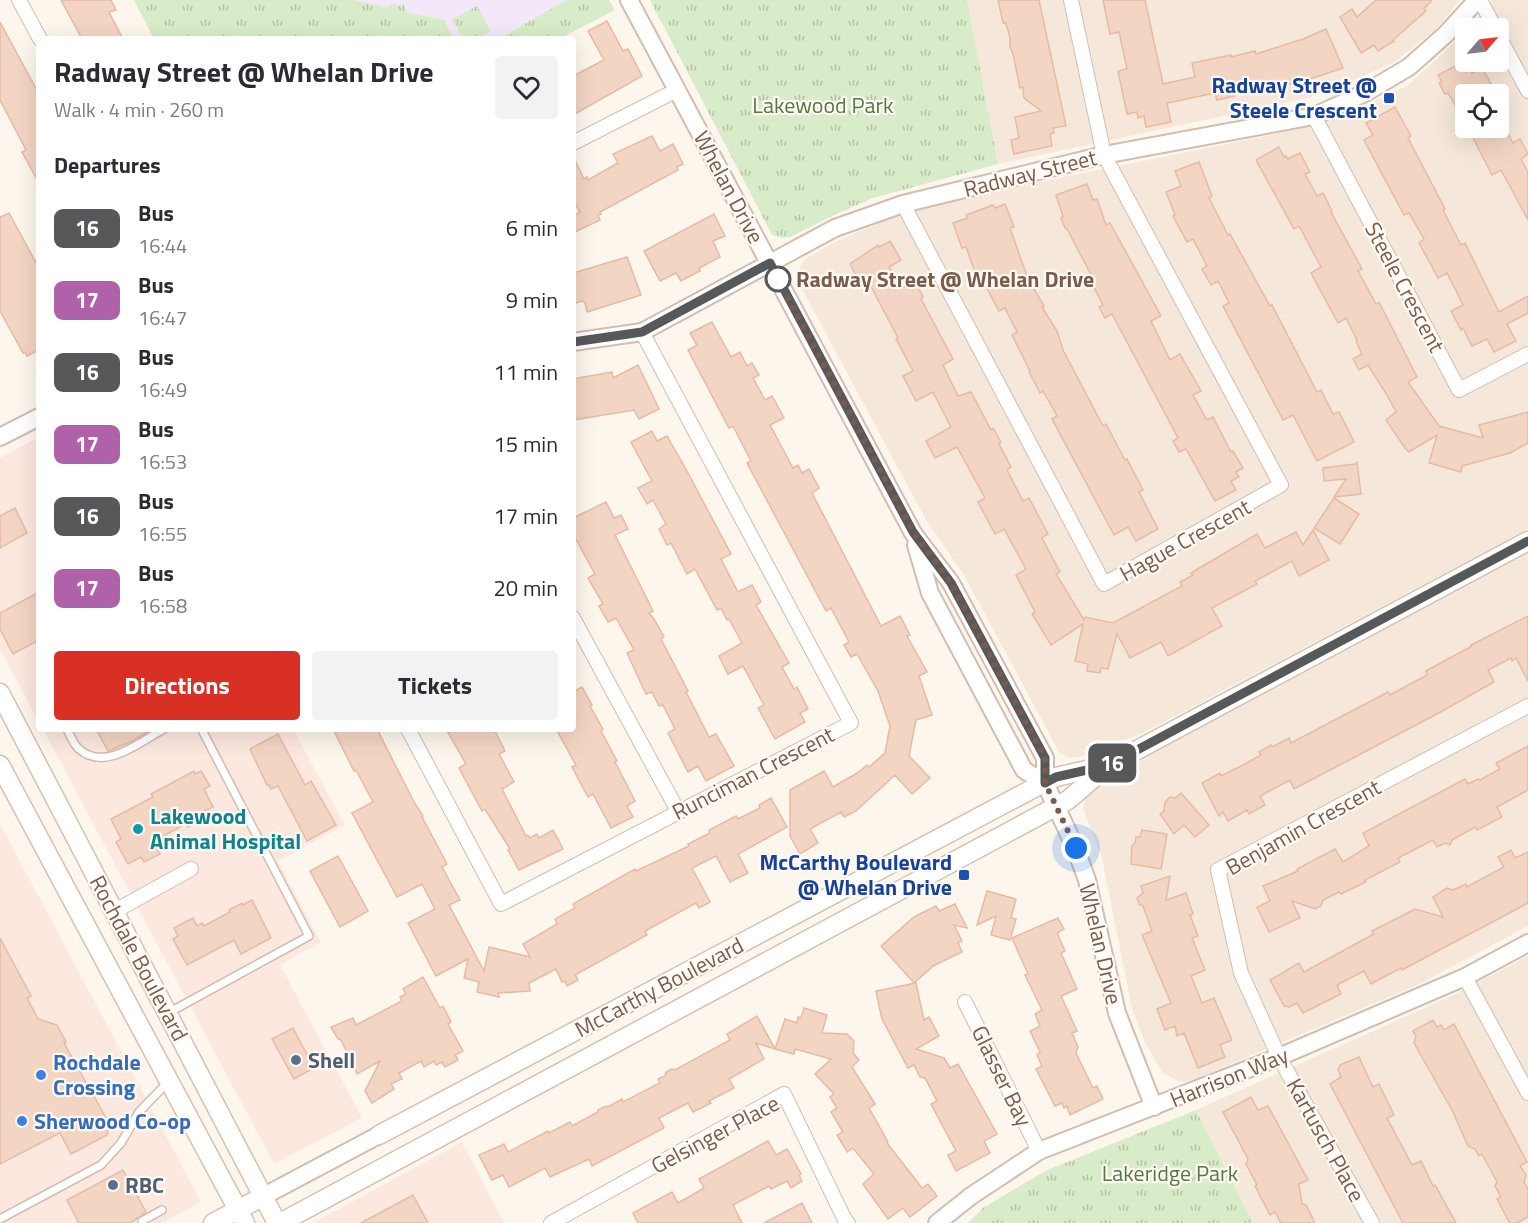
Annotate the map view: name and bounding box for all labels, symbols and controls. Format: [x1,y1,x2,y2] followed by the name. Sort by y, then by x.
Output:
[1455,18,1509,72] north arrow
[1455,18,1509,138] map controls
[54,50,434,93] text: Radway Street @ Whelan Drive
[495,56,558,119] button: heart
[1211,68,1377,127] place label: Radway Street @ Steele Crescent
[1455,84,1509,138] button: locate
[752,88,894,122] park label: Lakewood Park
[1382,91,1396,105] marker: Radway Street @ Steele Crescent
[54,94,224,125] text: Walk · 4 min · 260 m
[685,125,773,249] street label: Whelan Drive
[960,140,1100,206] street label: Radway Street
[54,148,161,182] text: Departures
[138,196,174,230] text: Bus
[506,211,558,245] text: 6 min
[75,212,99,244] text: 16
[1356,216,1454,359] street label: Steele Crescent
[138,230,187,261] text: 16:44
[796,262,1094,296] place label: Radway Street @ Whelan Drive
[765,266,791,292] marker: Radway Street @ Whelan Drive
[138,268,174,302] text: Bus
[506,283,558,317] text: 9 min
[75,284,99,316] text: 17
[138,302,187,333] text: 16:47
[138,340,174,374] text: Bus
[493,355,558,389] text: 11 min
[75,356,99,388] text: 16
[138,374,187,405] text: 16:49
[138,412,174,446] text: Bus
[493,427,558,461] text: 15 min
[75,428,99,460] text: 17
[138,446,187,477] text: 16:53
[138,484,174,518] text: Bus
[1113,490,1257,590] street label: Hague Crescent
[493,499,558,533] text: 17 min
[75,500,99,532] text: 16
[138,518,187,549] text: 16:55
[138,556,174,590] text: Bus
[493,571,558,605] text: 20 min
[75,572,99,604] text: 17
[138,590,187,621] text: 16:58
[54,651,300,720] button: Directions
[312,651,558,720] button: Tickets
[666,717,840,829] street label: Runciman Crescent
[1085,744,1139,783] line badge: 16
[1100,747,1124,779] text: 16
[1219,770,1387,884] street label: Benjamin Crescent
[150,799,301,858] place label: Lakewood Animal Hospital
[131,822,145,836] marker: Lakewood Animal Hospital
[1061,833,1091,863] your location
[760,845,952,904] place label: McCarthy Boulevard @ Whelan Drive
[957,868,971,882] marker: McCarthy Boulevard @ Whelan Drive
[81,869,197,1047] street label: Rochdale Boulevard
[1071,880,1131,1008] street label: Whelan Drive
[569,928,749,1046] street label: McCarthy Boulevard
[963,1020,1041,1133] street label: Glasser Bay
[1165,1038,1294,1116] street label: Harrison Way
[308,1043,355,1077] place label: Shell
[53,1045,141,1104] place label: Rochdale Crossing
[289,1053,303,1067] marker: Shell
[34,1068,48,1082] marker: Rochdale Crossing
[1278,1072,1374,1208] street label: Kartusch Place
[645,1086,785,1182] street label: Gelsinger Place
[34,1104,191,1138] place label: Sherwood Co-op
[15,1114,29,1128] marker: Sherwood Co-op
[1102,1156,1239,1190] park label: Lakeridge Park
[125,1168,164,1202] place label: RBC
[106,1178,120,1192] marker: RBC

